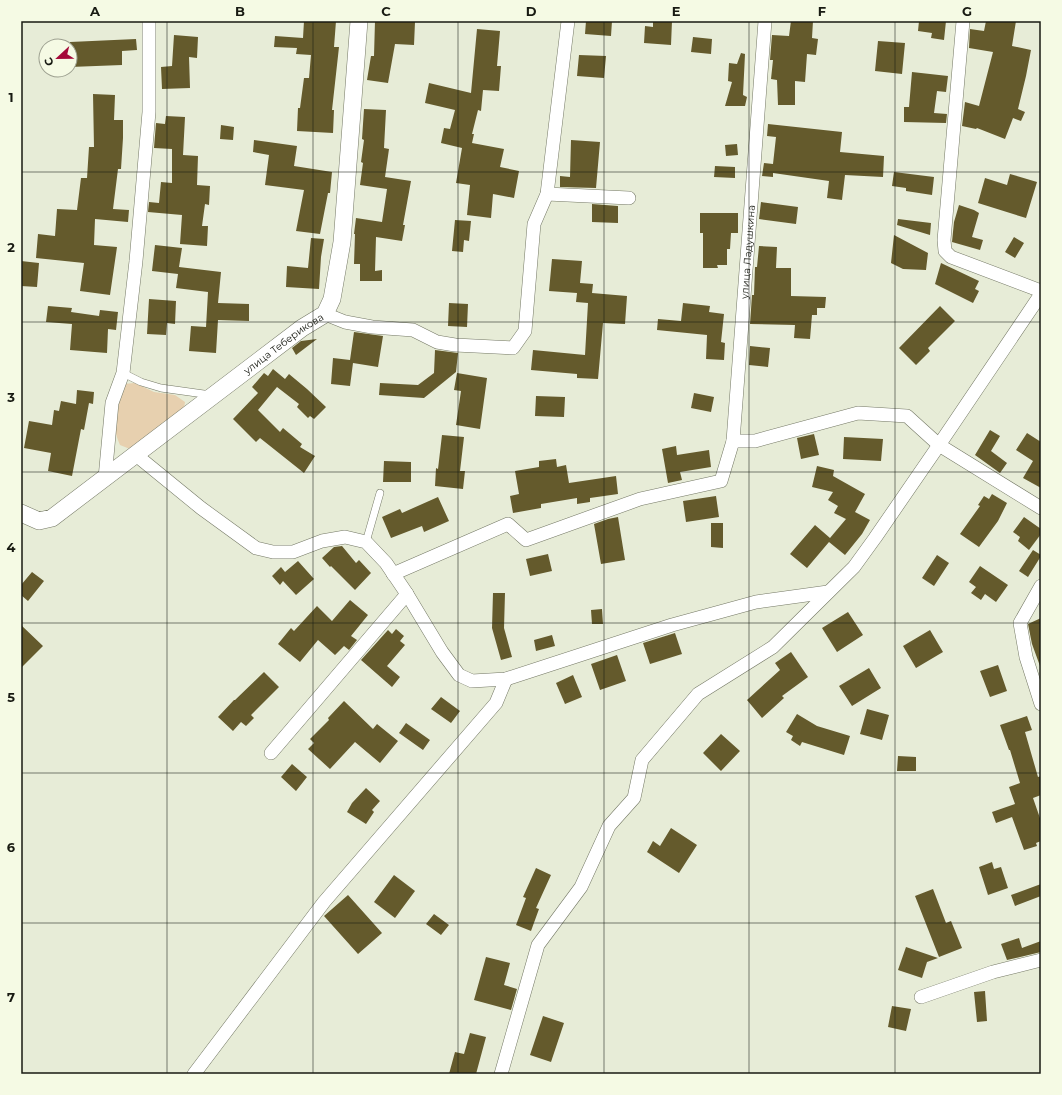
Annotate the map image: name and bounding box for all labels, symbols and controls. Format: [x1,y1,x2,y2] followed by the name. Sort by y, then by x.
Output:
[89,3,101,19] text: A
[235,3,245,19] text: B
[381,3,391,19] text: C
[526,3,537,19] text: D
[672,3,681,19] text: E
[818,3,826,19] text: F
[962,3,972,19] text: G
[38,38,78,78] north arrow
[41,55,57,68] text: С
[8,89,14,105] text: 1
[737,204,757,300] street label: улица Ладушкина
[7,239,15,255] text: 2
[240,310,326,377] street label: улица Теберикова
[6,389,15,405] text: 3
[7,539,16,555] text: 4
[7,689,15,705] text: 5
[7,839,16,855] text: 6
[7,989,15,1005] text: 7

